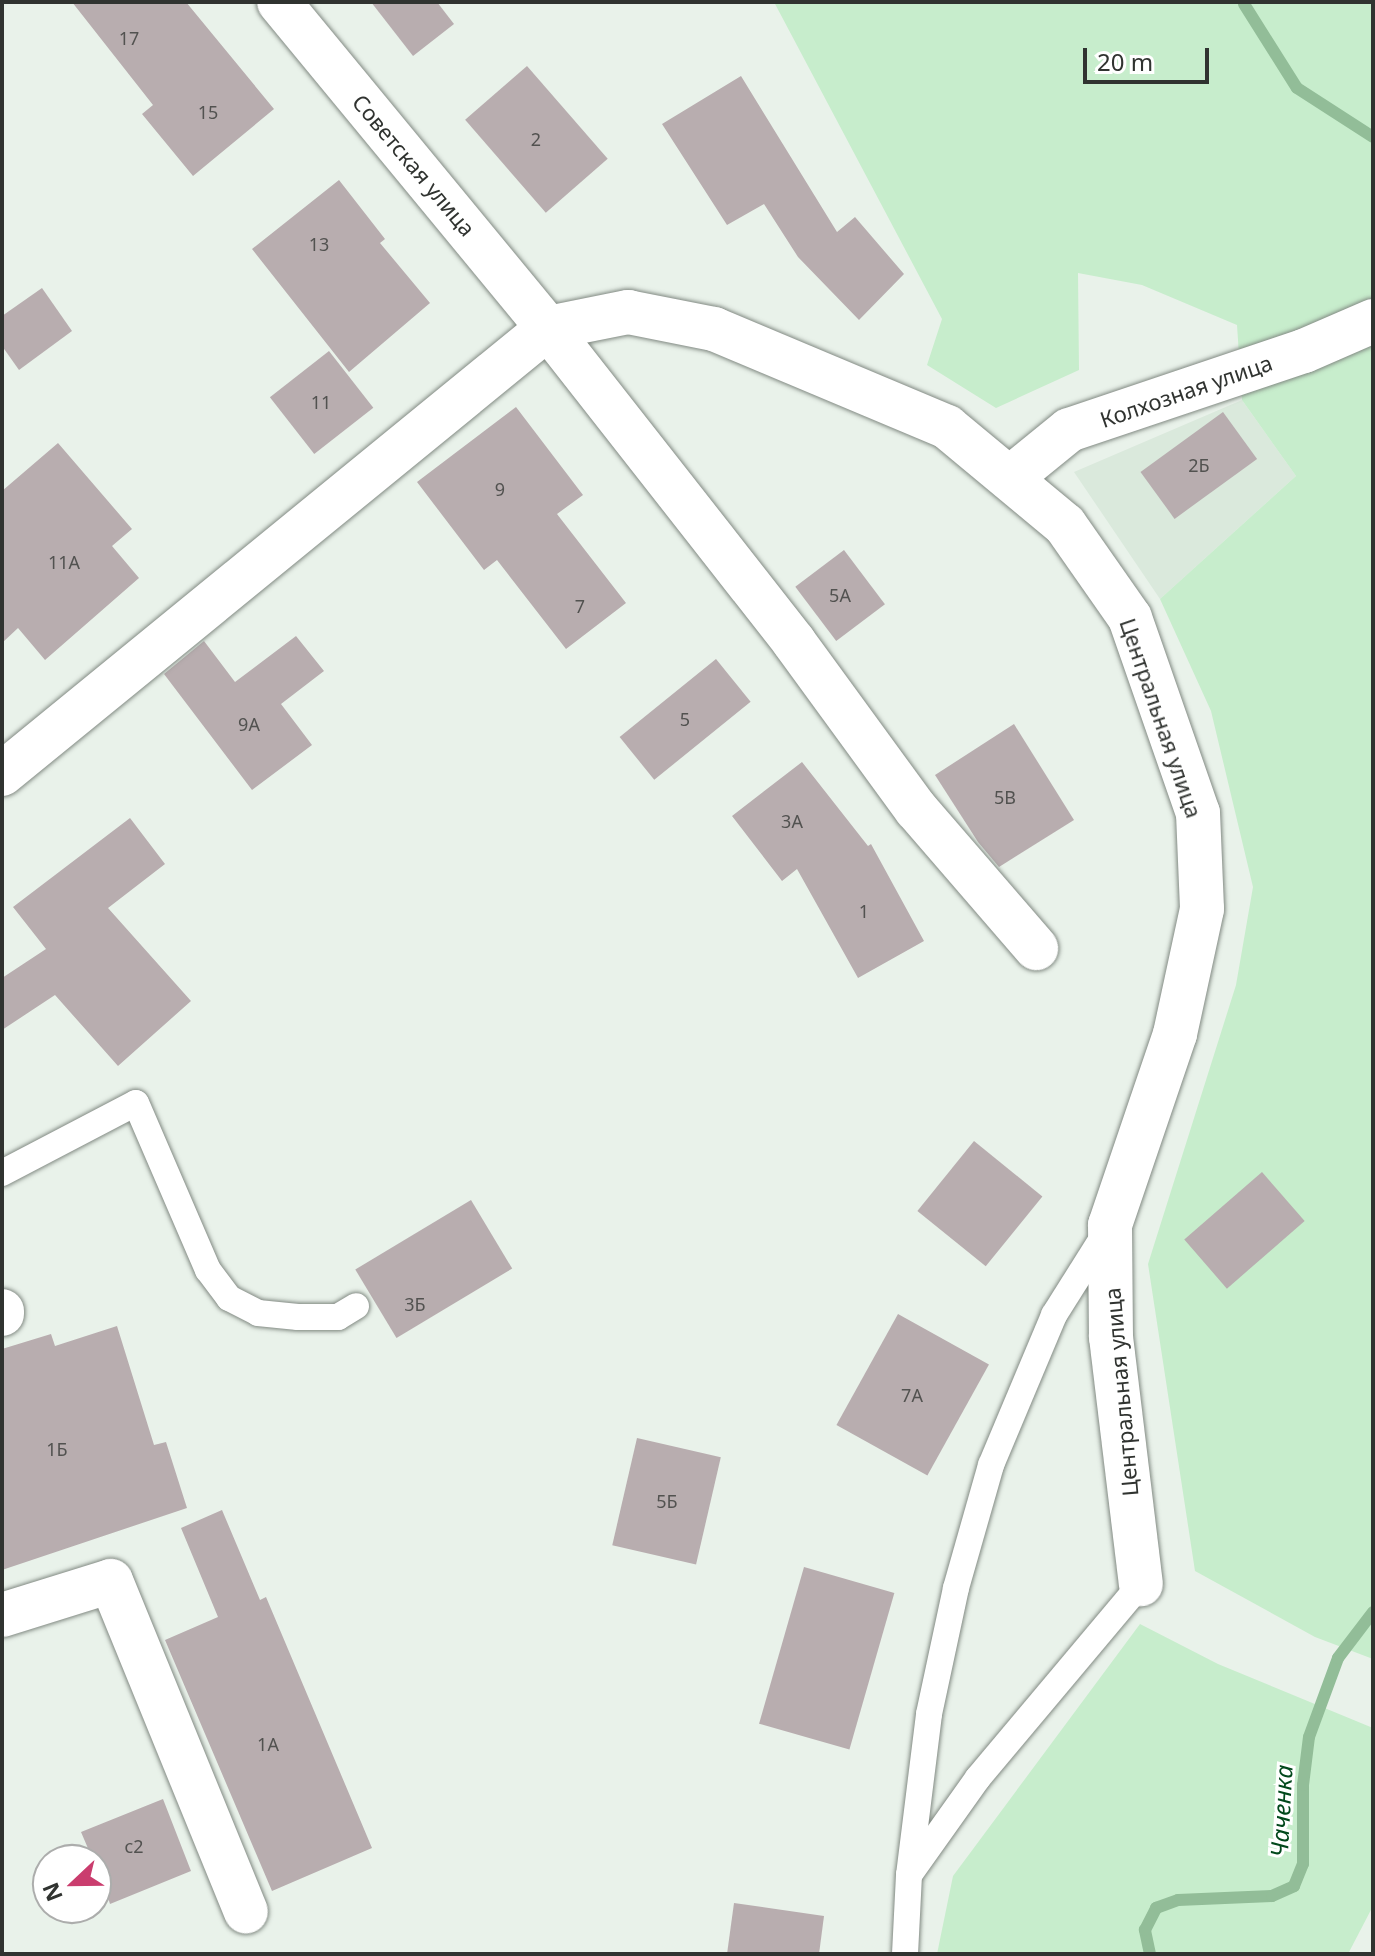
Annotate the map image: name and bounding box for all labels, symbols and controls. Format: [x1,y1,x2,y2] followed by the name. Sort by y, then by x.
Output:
[119,27,139,49] house number: 17
[1087,32,1213,82] scale bar
[1097,45,1153,78] text: 20 m
[347,89,481,241] street label: Советская улица
[198,101,218,123] house number: 15
[531,128,541,150] house number: 2
[309,233,329,255] house number: 13
[1096,349,1276,433] street label: Колхозная улица
[311,391,331,413] house number: 11
[1188,454,1210,476] house number: 2Б
[495,478,505,500] house number: 9
[48,551,80,573] house number: 11А
[829,584,851,606] house number: 5А
[575,595,585,617] house number: 7
[1114,615,1208,821] street label: Центральная улица
[680,708,690,730] house number: 5
[238,713,260,735] house number: 9А
[994,786,1016,808] house number: 5В
[781,810,803,832] house number: 3А
[859,900,869,922] house number: 1
[1099,1287,1143,1497] street label: Центральная улица
[404,1293,426,1315] house number: 3Б
[901,1384,923,1406] house number: 7А
[46,1438,68,1460] house number: 1Б
[656,1490,678,1512] house number: 5Б
[257,1733,279,1755] house number: 1А
[1264,1764,1298,1858] water label: Чаченка
[124,1835,144,1857] house number: с2
[32,1844,112,1924] north arrow
[34,1878,69,1906] text: N

